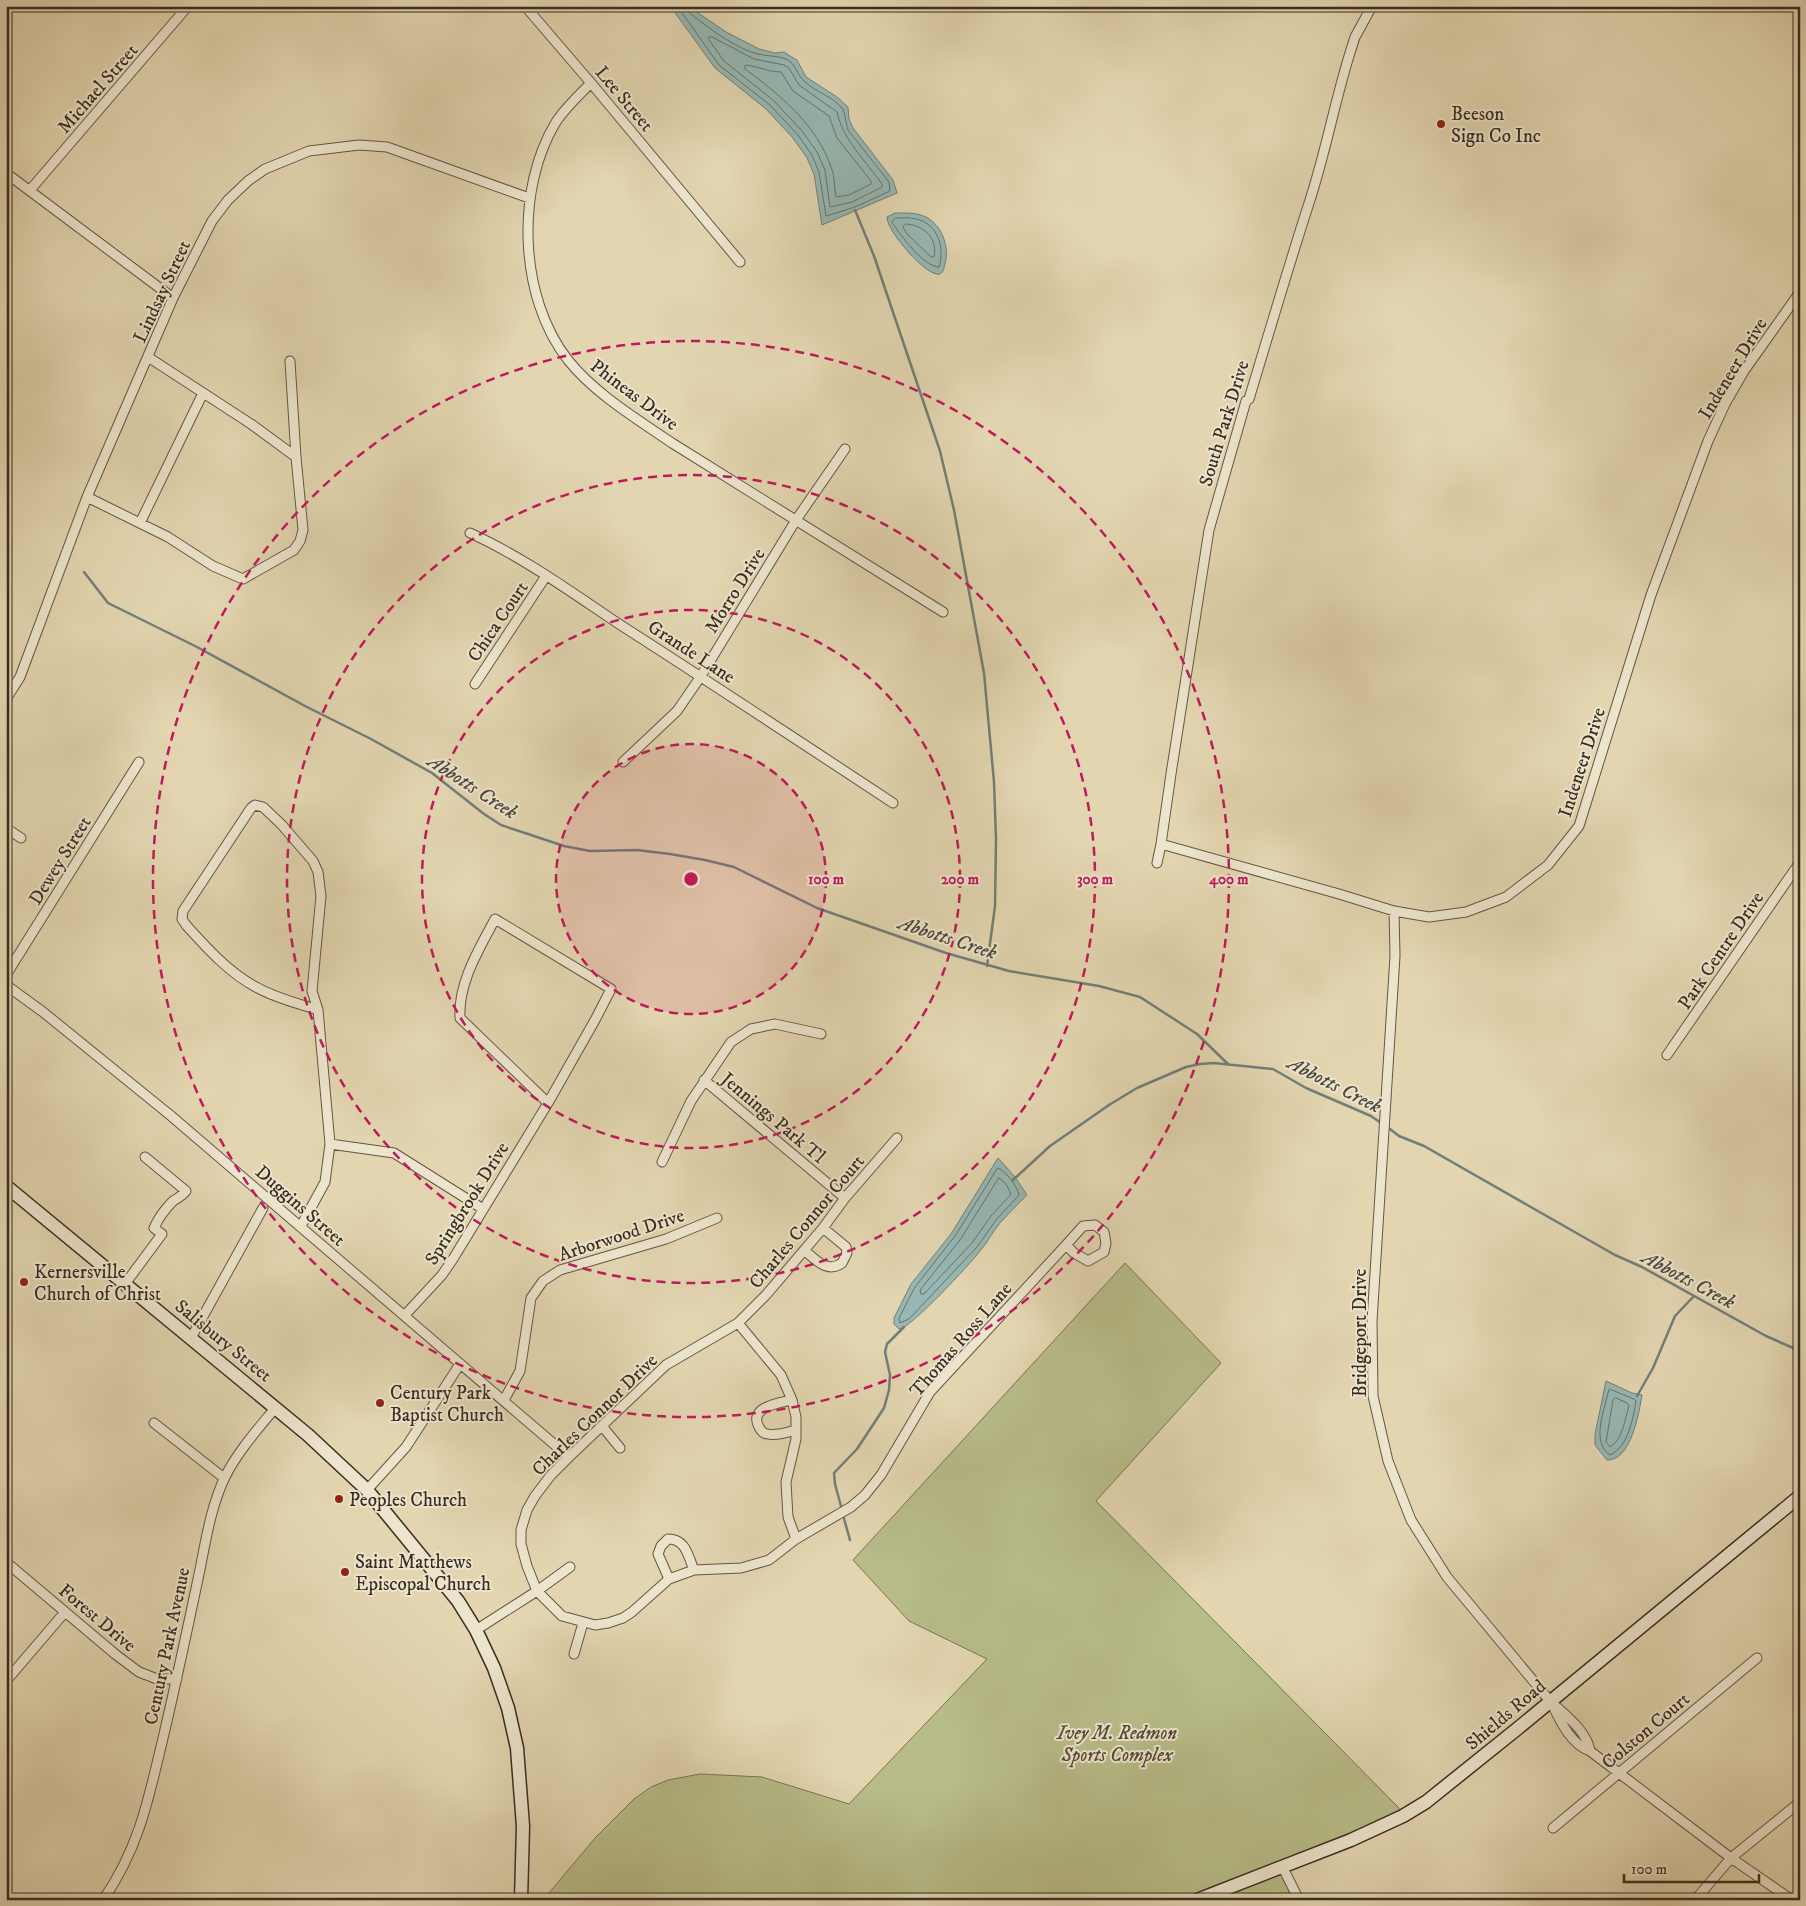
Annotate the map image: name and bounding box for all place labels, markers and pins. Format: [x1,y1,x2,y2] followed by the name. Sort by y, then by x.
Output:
[1451,103,1541,148] place label: Beeson Sign Co Inc
[1435,118,1447,130] marker: Beeson Sign Co Inc
[682,870,700,888] centre of rings
[34,1261,161,1306] place label: Kernersville Church of Christ
[18,1276,30,1288] marker: Kernersville Church of Christ
[390,1382,504,1427] place label: Century Park Baptist Church
[374,1397,386,1409] marker: Century Park Baptist Church
[349,1489,467,1512] place label: Peoples Church
[333,1493,345,1505] marker: Peoples Church
[355,1551,491,1596] place label: Saint Matthews Episcopal Church
[339,1566,351,1578] marker: Saint Matthews Episcopal Church

